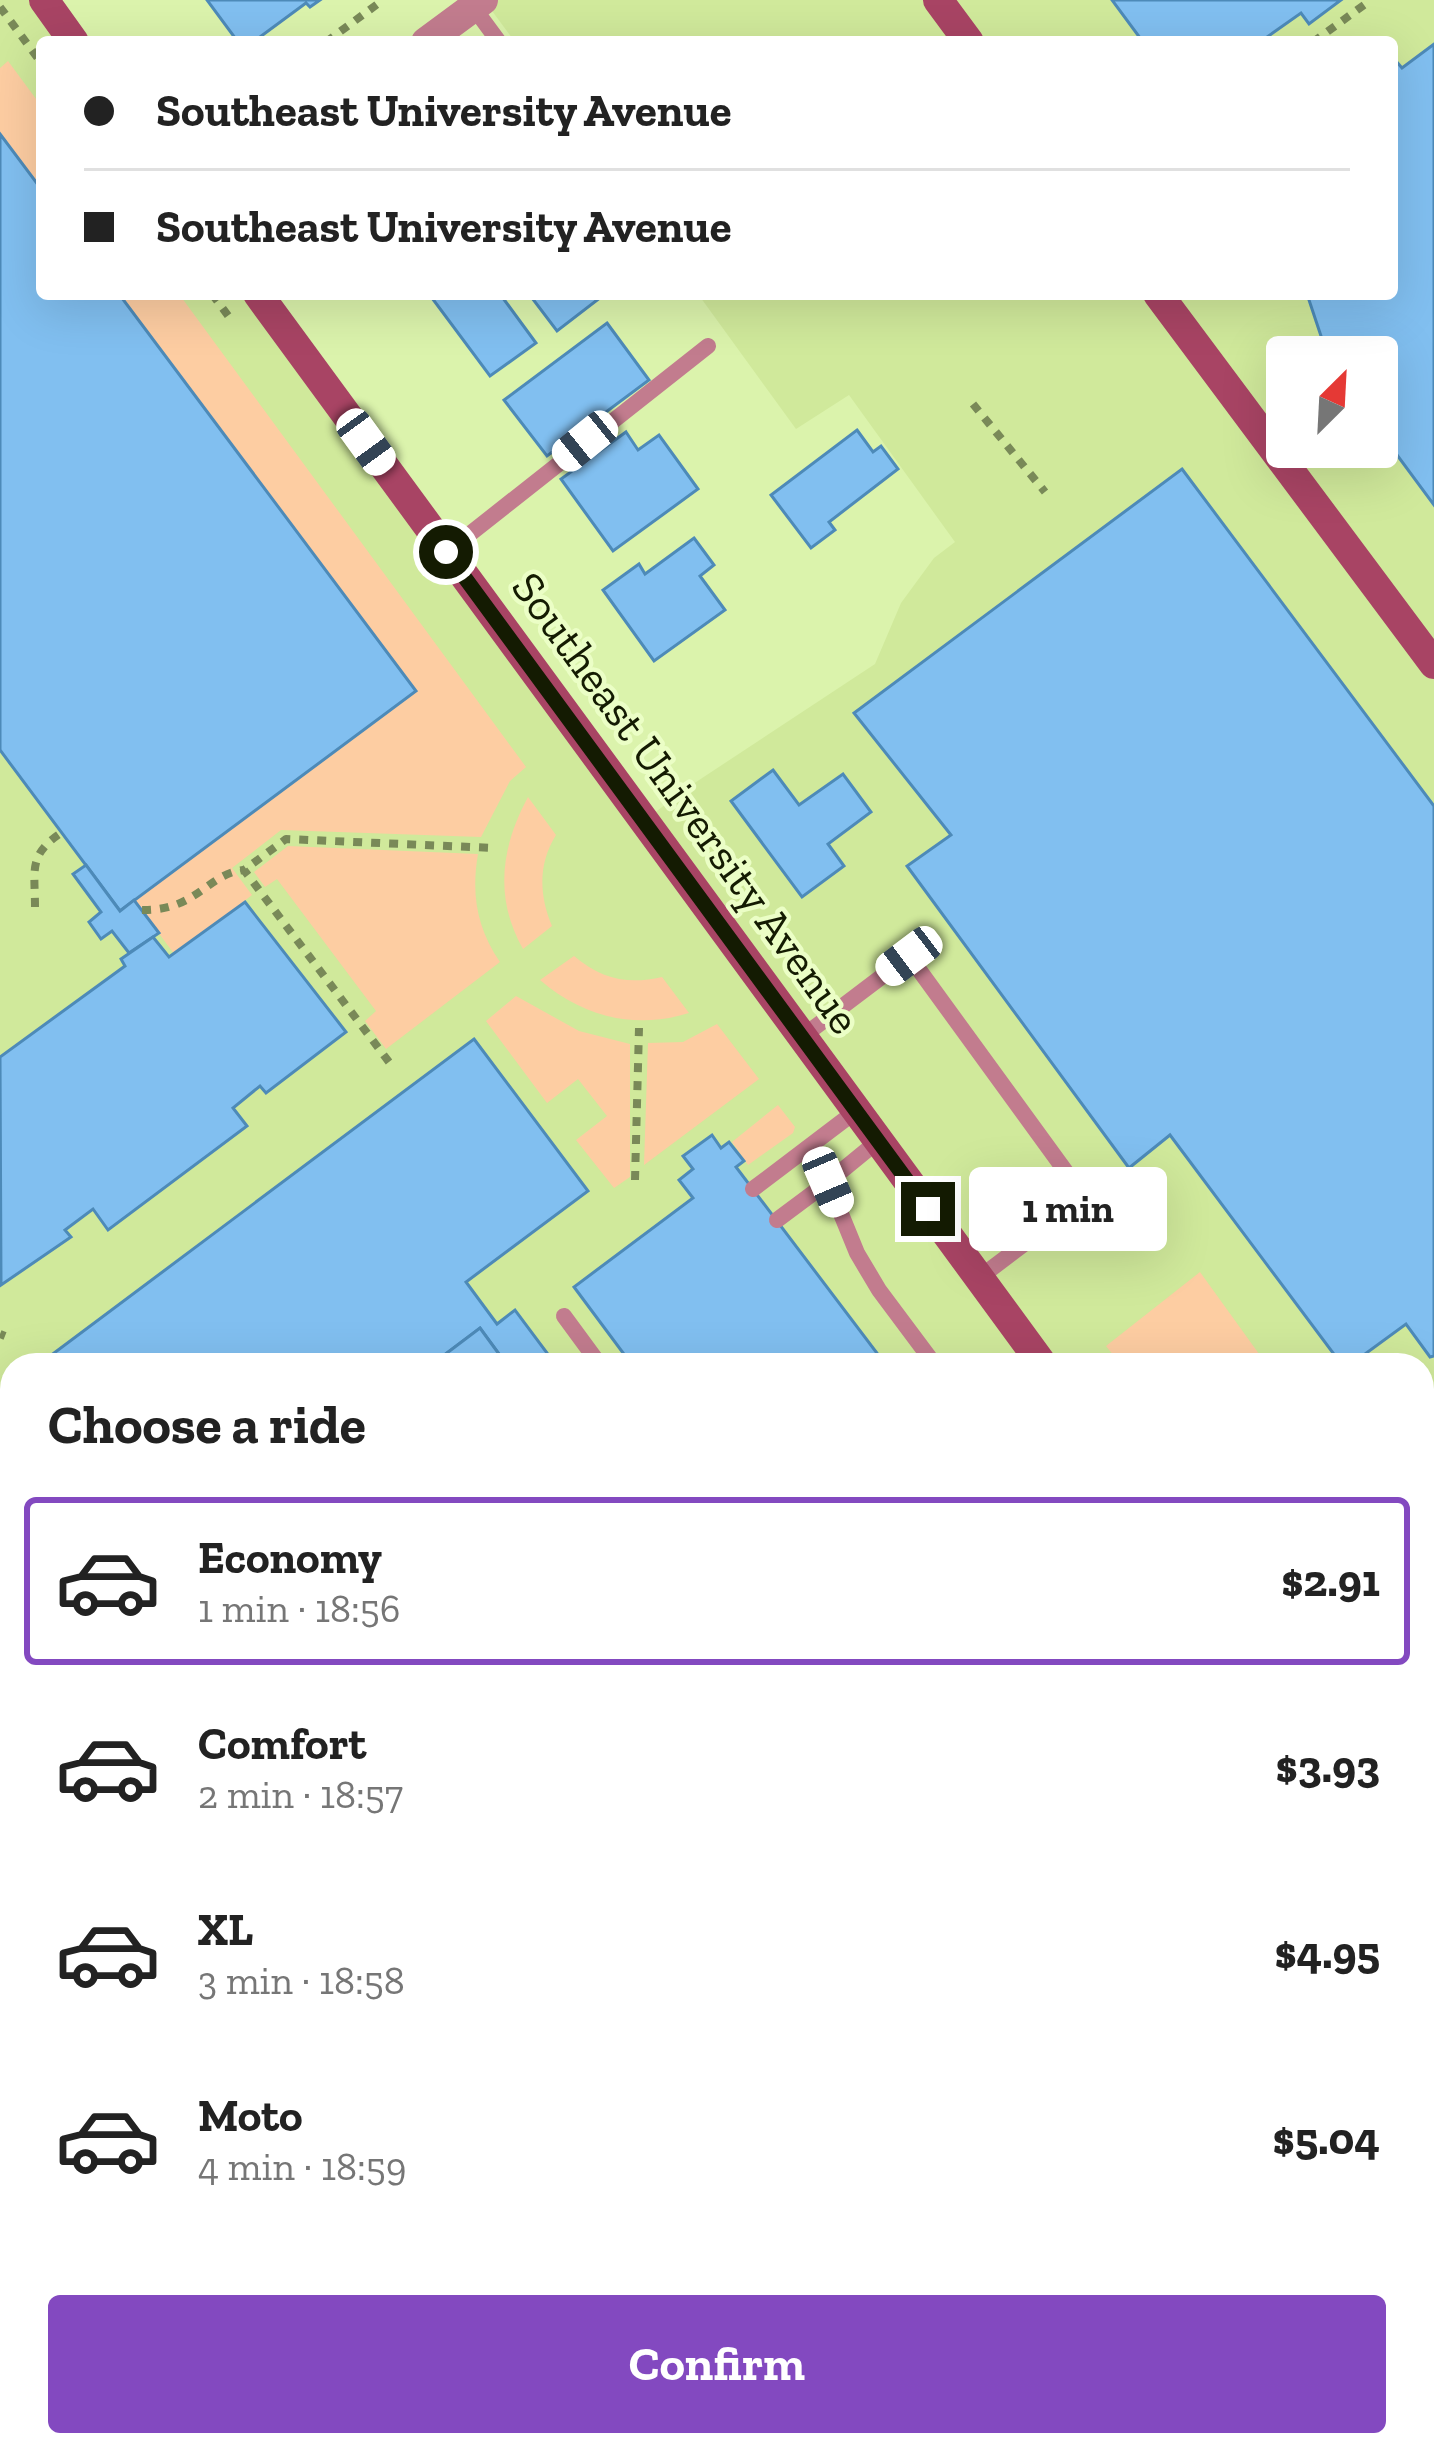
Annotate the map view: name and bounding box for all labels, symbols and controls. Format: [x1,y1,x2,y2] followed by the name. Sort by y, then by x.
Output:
[156,84,731,138] text: Southeast University Avenue
[156,200,731,254] text: Southeast University Avenue
[1266,336,1398,468] north arrow
[1266,336,1398,468] map controls
[330,402,402,482] car
[546,404,624,478] car
[419,525,473,579] route start
[500,562,872,1044] street label: Southeast University Avenue
[869,920,949,992] car
[797,1142,859,1222] car
[970,1167,1168,1251] callout: 1 min
[901,1182,955,1236] route end
[1022,1185,1114,1232] text: 1 min
[48,1392,366,1457] text: Choose a ride
[54,1527,162,1635] icon: car
[198,1531,382,1585] text: Economy
[1281,1554,1380,1608] text: $2.91
[198,1585,400,1632] text: 1 min · 18:56
[54,1713,162,1821] icon: car
[198,1717,366,1771] text: Comfort
[1276,1740,1380,1794] text: $3.93
[198,1771,403,1818] text: 2 min · 18:57
[54,1899,162,2007] icon: car
[198,1903,253,1957] text: XL
[1274,1926,1380,1980] text: $4.95
[198,1957,405,2004] text: 3 min · 18:58
[54,2085,162,2193] icon: car
[198,2089,303,2143] text: Moto
[1273,2112,1380,2166] text: $5.04
[198,2143,406,2190] text: 4 min · 18:59
[48,2295,1386,2433] button: Confirm

